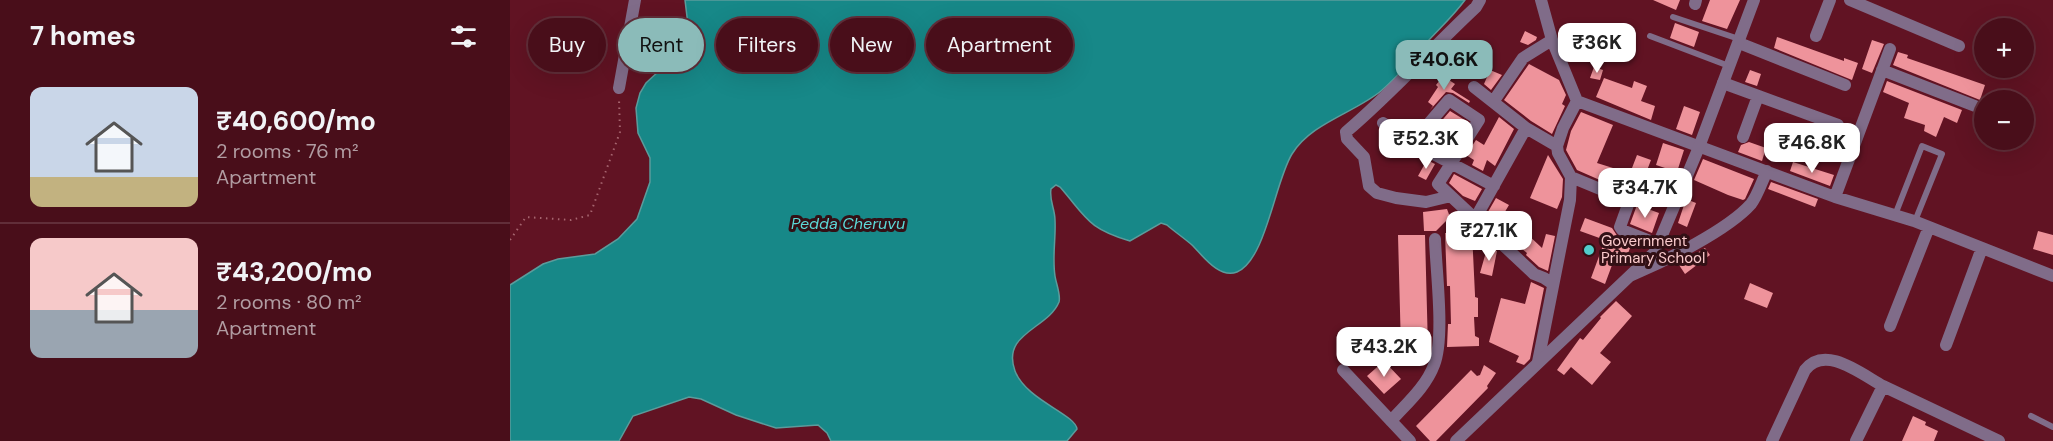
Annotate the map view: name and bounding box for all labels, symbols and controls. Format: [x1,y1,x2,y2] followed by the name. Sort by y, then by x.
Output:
[528,18,606,72] chip: Buy
[618,18,704,72] chip: Rent
[716,18,818,72] chip: Filters
[830,18,914,72] chip: New
[926,18,1073,72] chip: Apartment
[1974,18,2034,150] map controls
[1974,18,2034,78] button: +
[30,19,136,53] text: 7 homes
[447,20,480,53] icon: filters
[1561,23,1633,74] pin: ₹36K
[1572,29,1622,55] text: ₹36K
[1395,40,1493,91] pin: ₹40.6K
[1410,46,1478,72] text: ₹40.6K
[1974,90,2034,150] button: −
[216,104,376,138] text: ₹40,600/mo
[78,111,150,183] icon: home
[1377,119,1475,170] pin: ₹52.3K
[1763,123,1861,174] pin: ₹46.8K
[1393,125,1459,151] text: ₹52.3K
[1778,129,1846,155] text: ₹46.8K
[216,138,359,164] text: 2 rooms · 76 m²
[216,164,316,190] text: Apartment
[1596,168,1694,219] pin: ₹34.7K
[1612,174,1678,200] text: ₹34.7K
[1440,211,1538,262] pin: ₹27.1K
[791,213,905,234] water label: Pedda Cheruvu
[1460,217,1518,243] text: ₹27.1K
[1601,231,1705,268] place label: Government Primary School
[1582,243,1596,257] marker: Government Primary School
[216,255,372,289] text: ₹43,200/mo
[78,262,150,334] icon: home
[216,289,362,315] text: 2 rooms · 80 m²
[216,315,316,341] text: Apartment
[1335,327,1433,378] pin: ₹43.2K
[1351,333,1418,359] text: ₹43.2K

